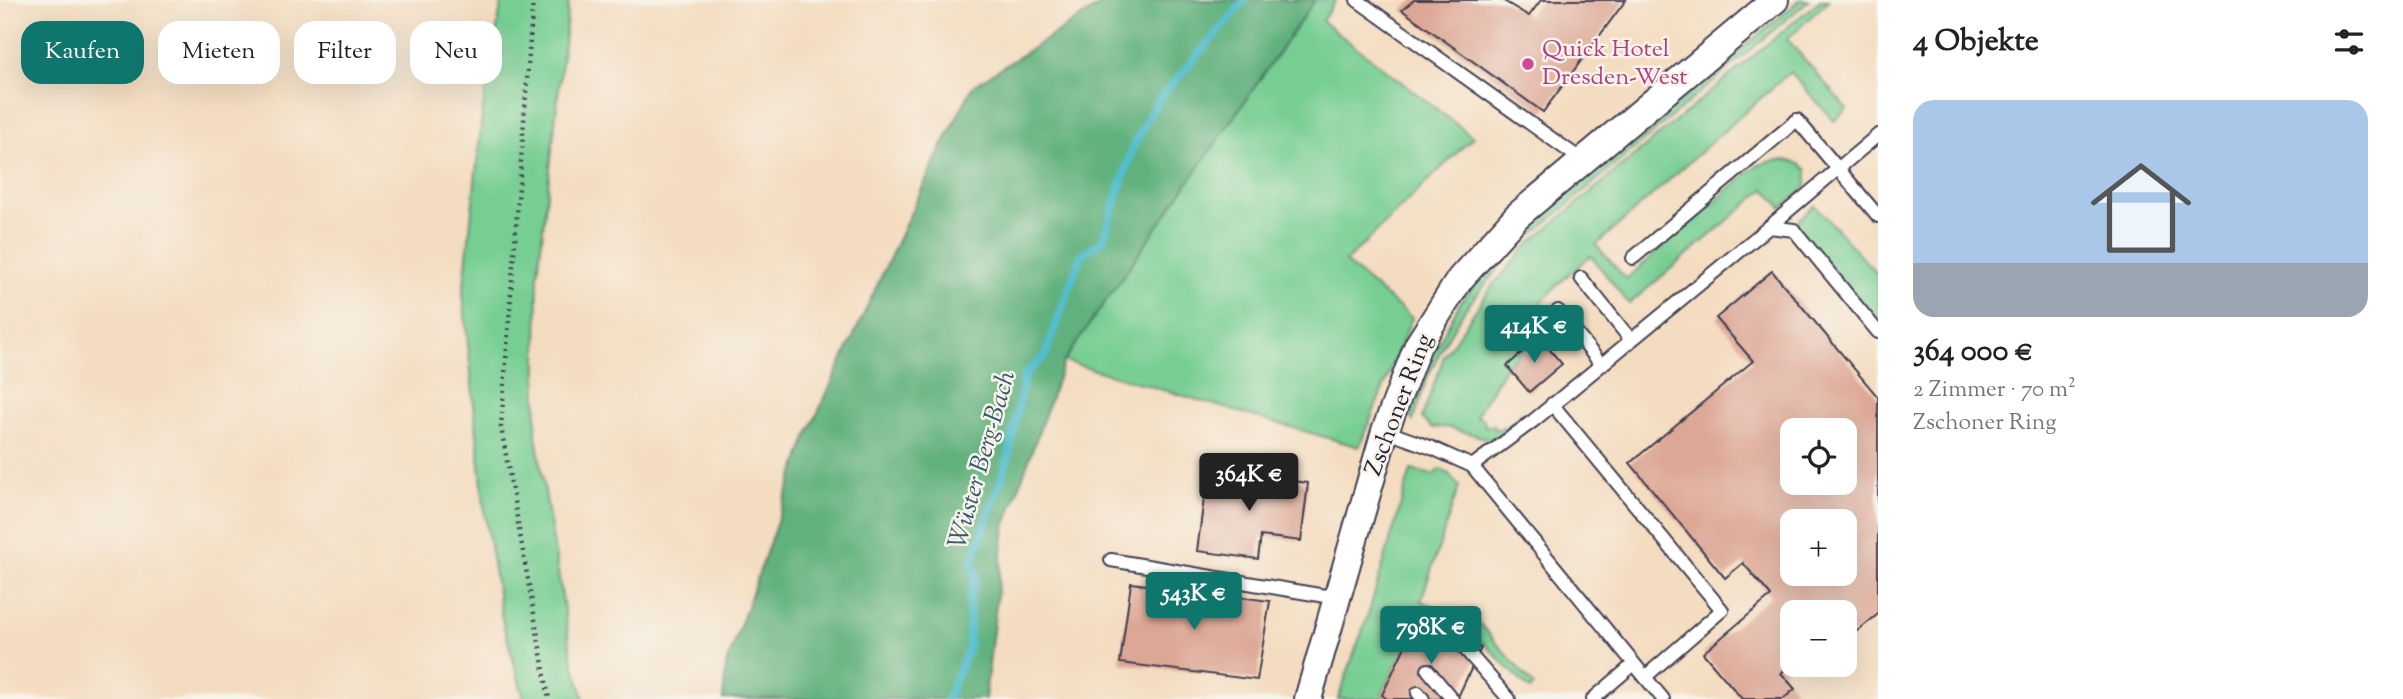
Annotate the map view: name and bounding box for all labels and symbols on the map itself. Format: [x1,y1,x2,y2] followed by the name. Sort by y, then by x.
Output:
[1542,33,1688,95] place label: Quick Hotel Dresden-West
[1520,56,1536,72] marker: Quick Hotel Dresden-West
[1477,306,1591,365] pin: 414K €
[1357,329,1443,481] street label: Zschoner Ring
[940,366,1026,553] water label: Wüster Berg-Bach
[1192,454,1306,513] pin: 364K €
[1137,572,1251,632] pin: 543K €
[1374,606,1488,666] pin: 798K €

